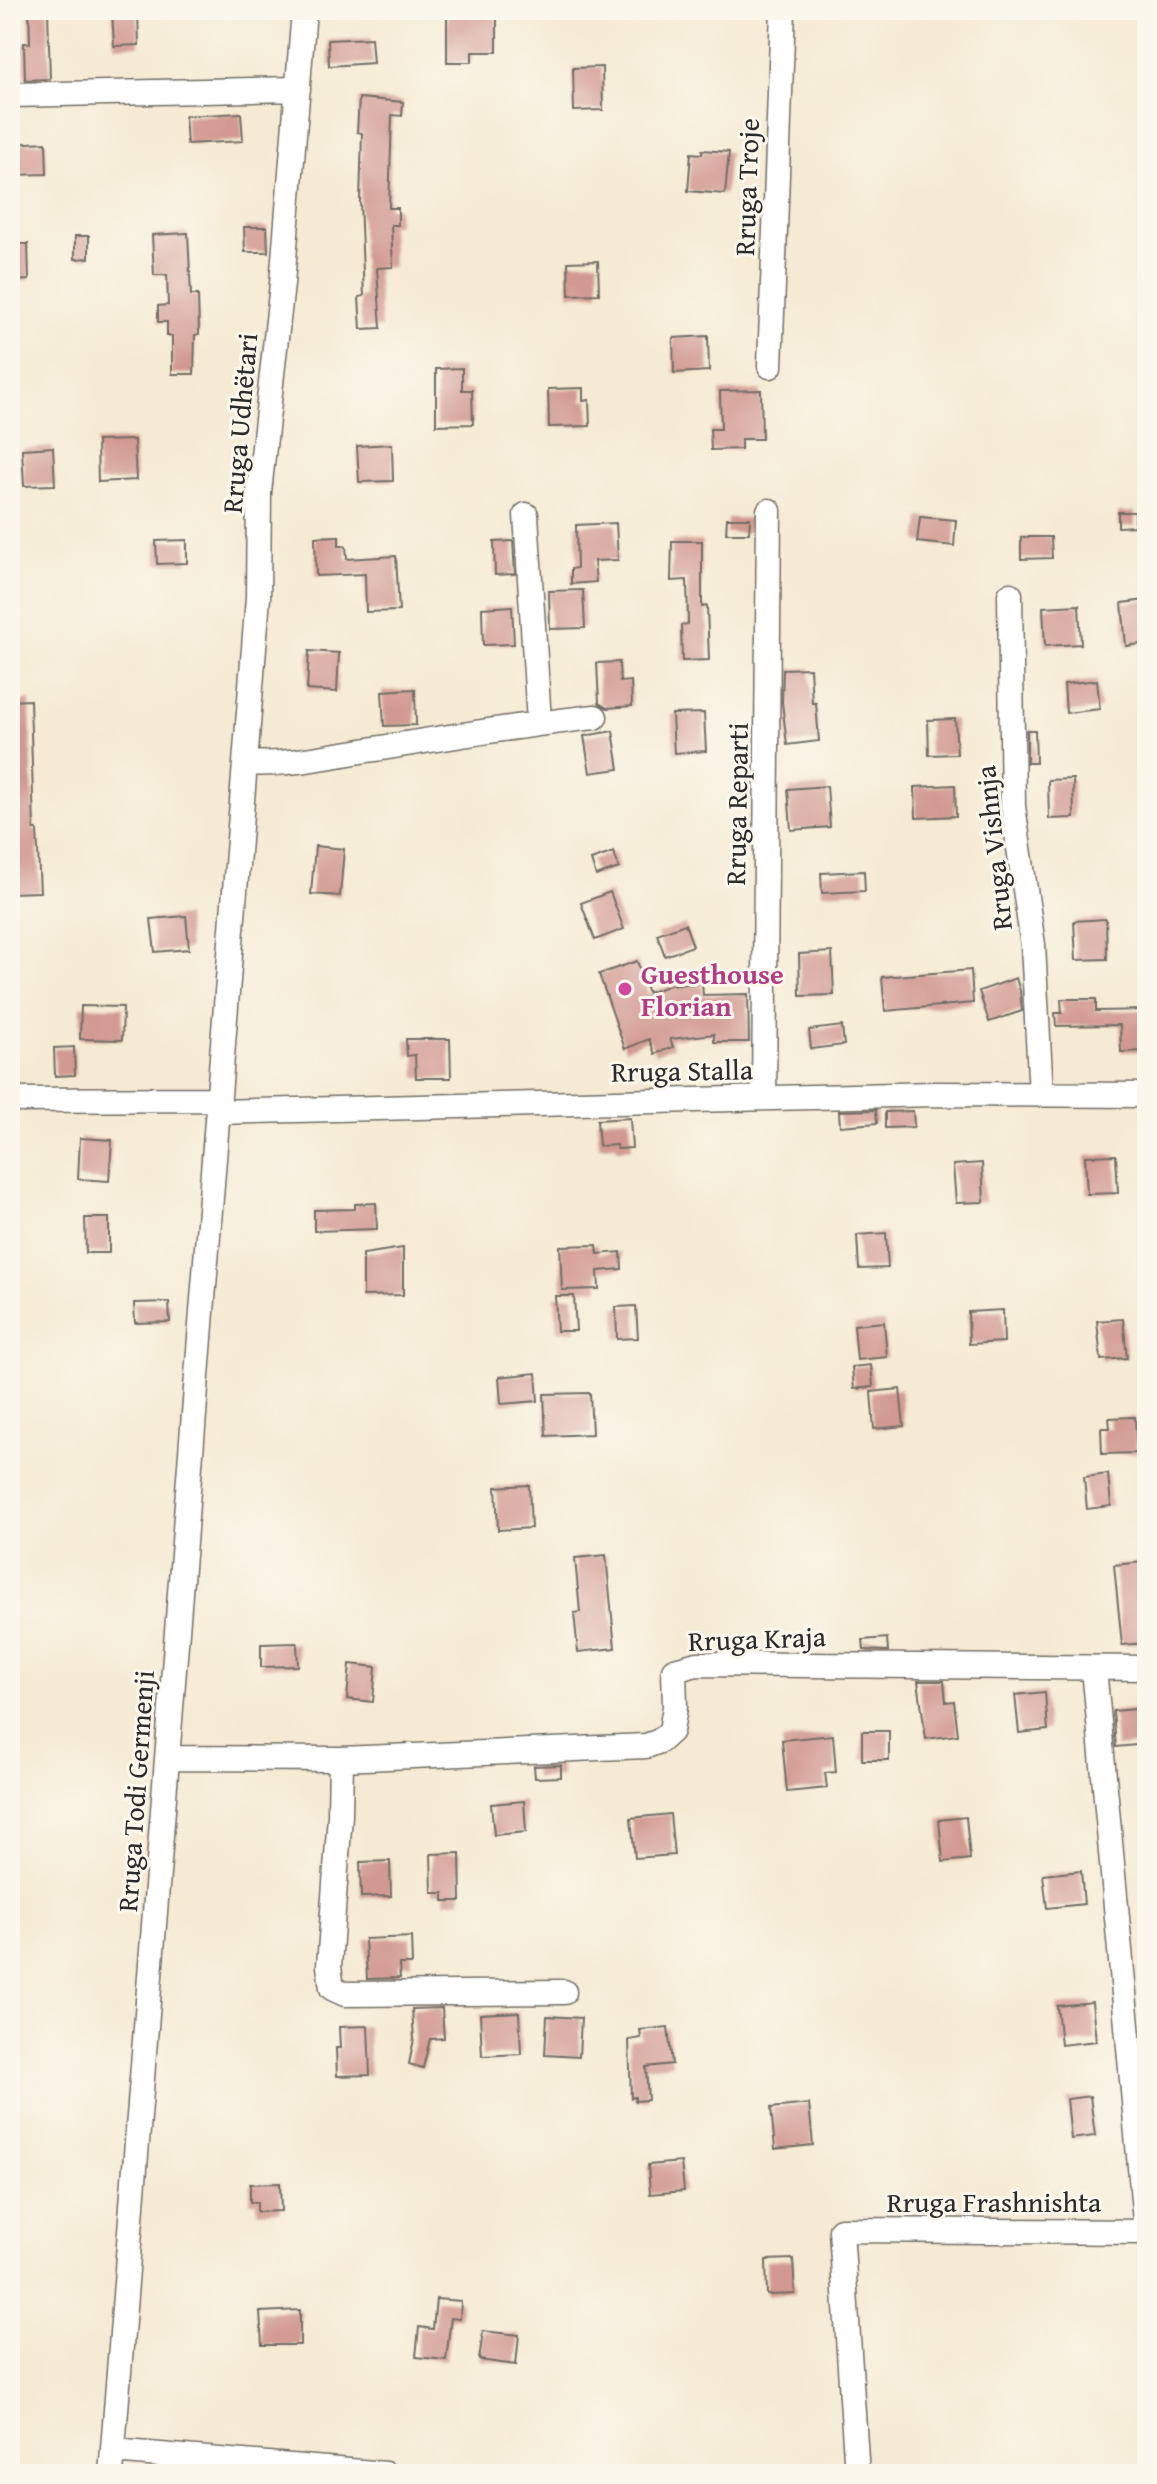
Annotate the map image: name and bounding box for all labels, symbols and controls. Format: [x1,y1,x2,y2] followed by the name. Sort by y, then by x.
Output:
[723,117,769,257] street label: Rruga Troje
[211,331,267,515] street label: Rruga Udhëtari
[714,722,758,886] street label: Rruga Reparti
[964,763,1022,933] street label: Rruga Vishnja
[641,953,784,1026] place label: Guesthouse Florian
[616,980,634,998] marker: Guesthouse Florian
[611,1048,754,1092] street label: Rruga Stalla
[687,1615,827,1661] street label: Rruga Kraja
[106,1669,164,1913] street label: Rruga Todi Germenji
[887,2181,1102,2222] street label: Rruga Frashnishta

